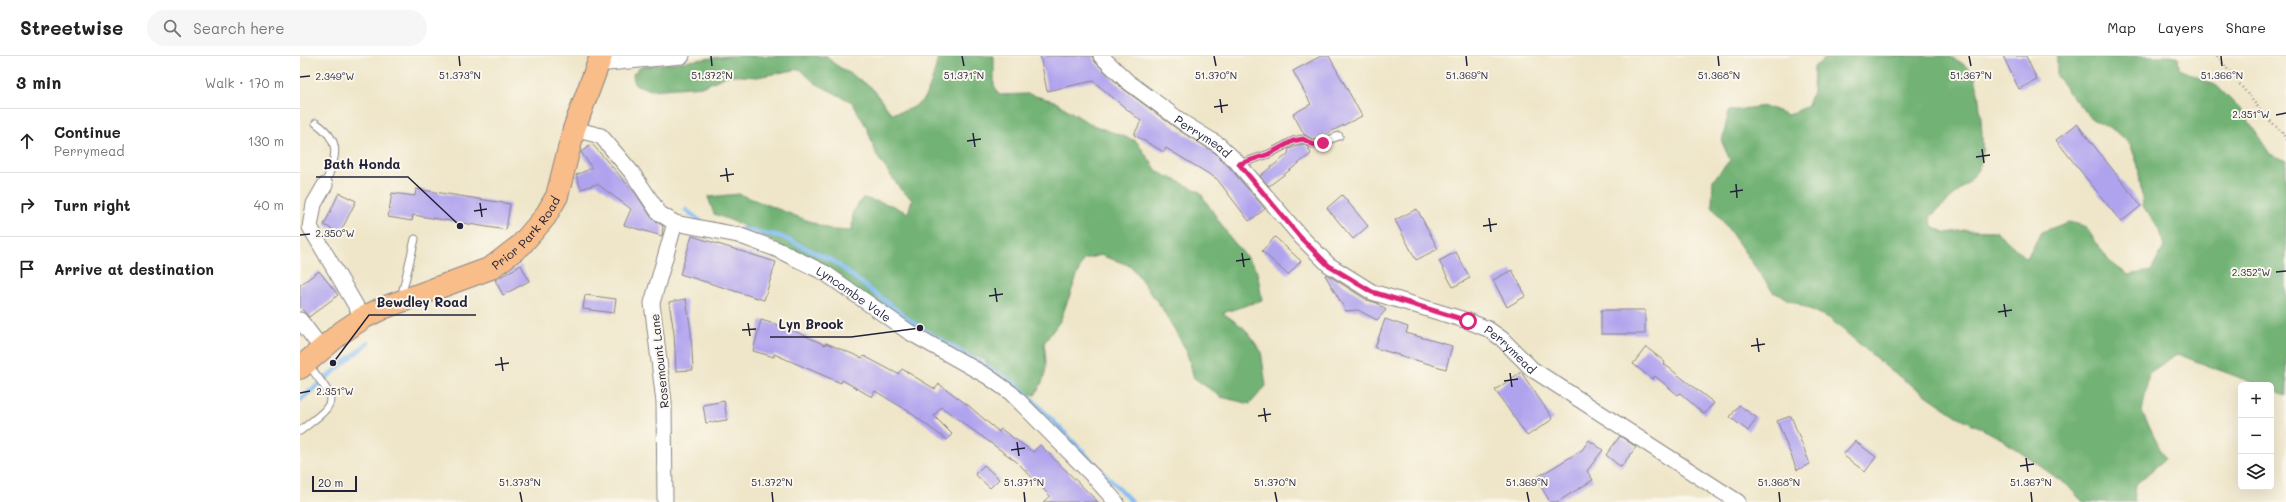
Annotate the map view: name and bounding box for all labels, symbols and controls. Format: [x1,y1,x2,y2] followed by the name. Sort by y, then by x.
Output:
[147,10,427,46] search box
[20,15,123,40] text: Streetwise
[161,17,183,39] icon: search
[193,18,285,38] text: Search here
[2107,18,2136,37] text: Map
[2158,18,2204,37] text: Layers
[2226,18,2266,37] text: Share
[439,68,481,82] text: 51.373°N
[691,68,733,82] text: 51.372°N
[944,68,984,82] text: 51.371°N
[1195,68,1237,82] text: 51.370°N
[1446,68,1488,82] text: 51.369°N
[1698,68,1740,82] text: 51.368°N
[1950,68,1992,82] text: 51.367°N
[2201,68,2243,82] text: 51.366°N
[316,69,355,83] text: 2.349°W
[16,71,61,93] text: 3 min
[205,74,284,91] text: Walk · 170 m
[2232,107,2270,121] text: 2.351°W
[1171,111,1235,161] street label: Perrymead
[54,122,121,142] text: Continue
[16,130,38,152] icon: ahead
[248,132,284,149] text: 130 m
[1314,134,1332,152] route end
[54,142,125,159] text: Perrymead
[316,152,408,177] callout: Bath Honda
[324,155,400,172] text: Bath Honda
[488,193,563,273] street label: Prior Park Road
[16,194,38,216] icon: right
[54,195,131,215] text: Turn right
[254,196,284,213] text: 40 m
[315,226,355,240] text: 2.350°W
[16,258,38,280] icon: arrive
[54,259,214,279] text: Arrive at destination
[814,262,894,325] street label: Lyncombe Vale
[2232,265,2270,279] text: 2.352°W
[369,290,476,315] callout: Bewdley Road
[377,293,467,311] text: Bewdley Road
[770,312,851,337] callout: Lyn Brook
[1459,312,1477,330] route start
[646,313,672,409] street label: Rosemount Lane
[778,315,844,333] text: Lyn Brook
[1481,321,1540,377] street label: Perrymead
[2238,382,2274,490] map controls
[2238,382,2274,418] button: +
[316,384,354,398] text: 2.351°W
[2238,418,2274,454] button: −
[2238,454,2274,490] button: layers
[312,474,357,493] scale bar
[318,475,343,490] text: 20 m
[499,475,541,489] text: 51.373°N
[751,475,793,489] text: 51.372°N
[1004,475,1044,489] text: 51.371°N
[1254,475,1296,489] text: 51.370°N
[1506,475,1548,489] text: 51.369°N
[1758,475,1800,489] text: 51.368°N
[2010,475,2052,489] text: 51.367°N

